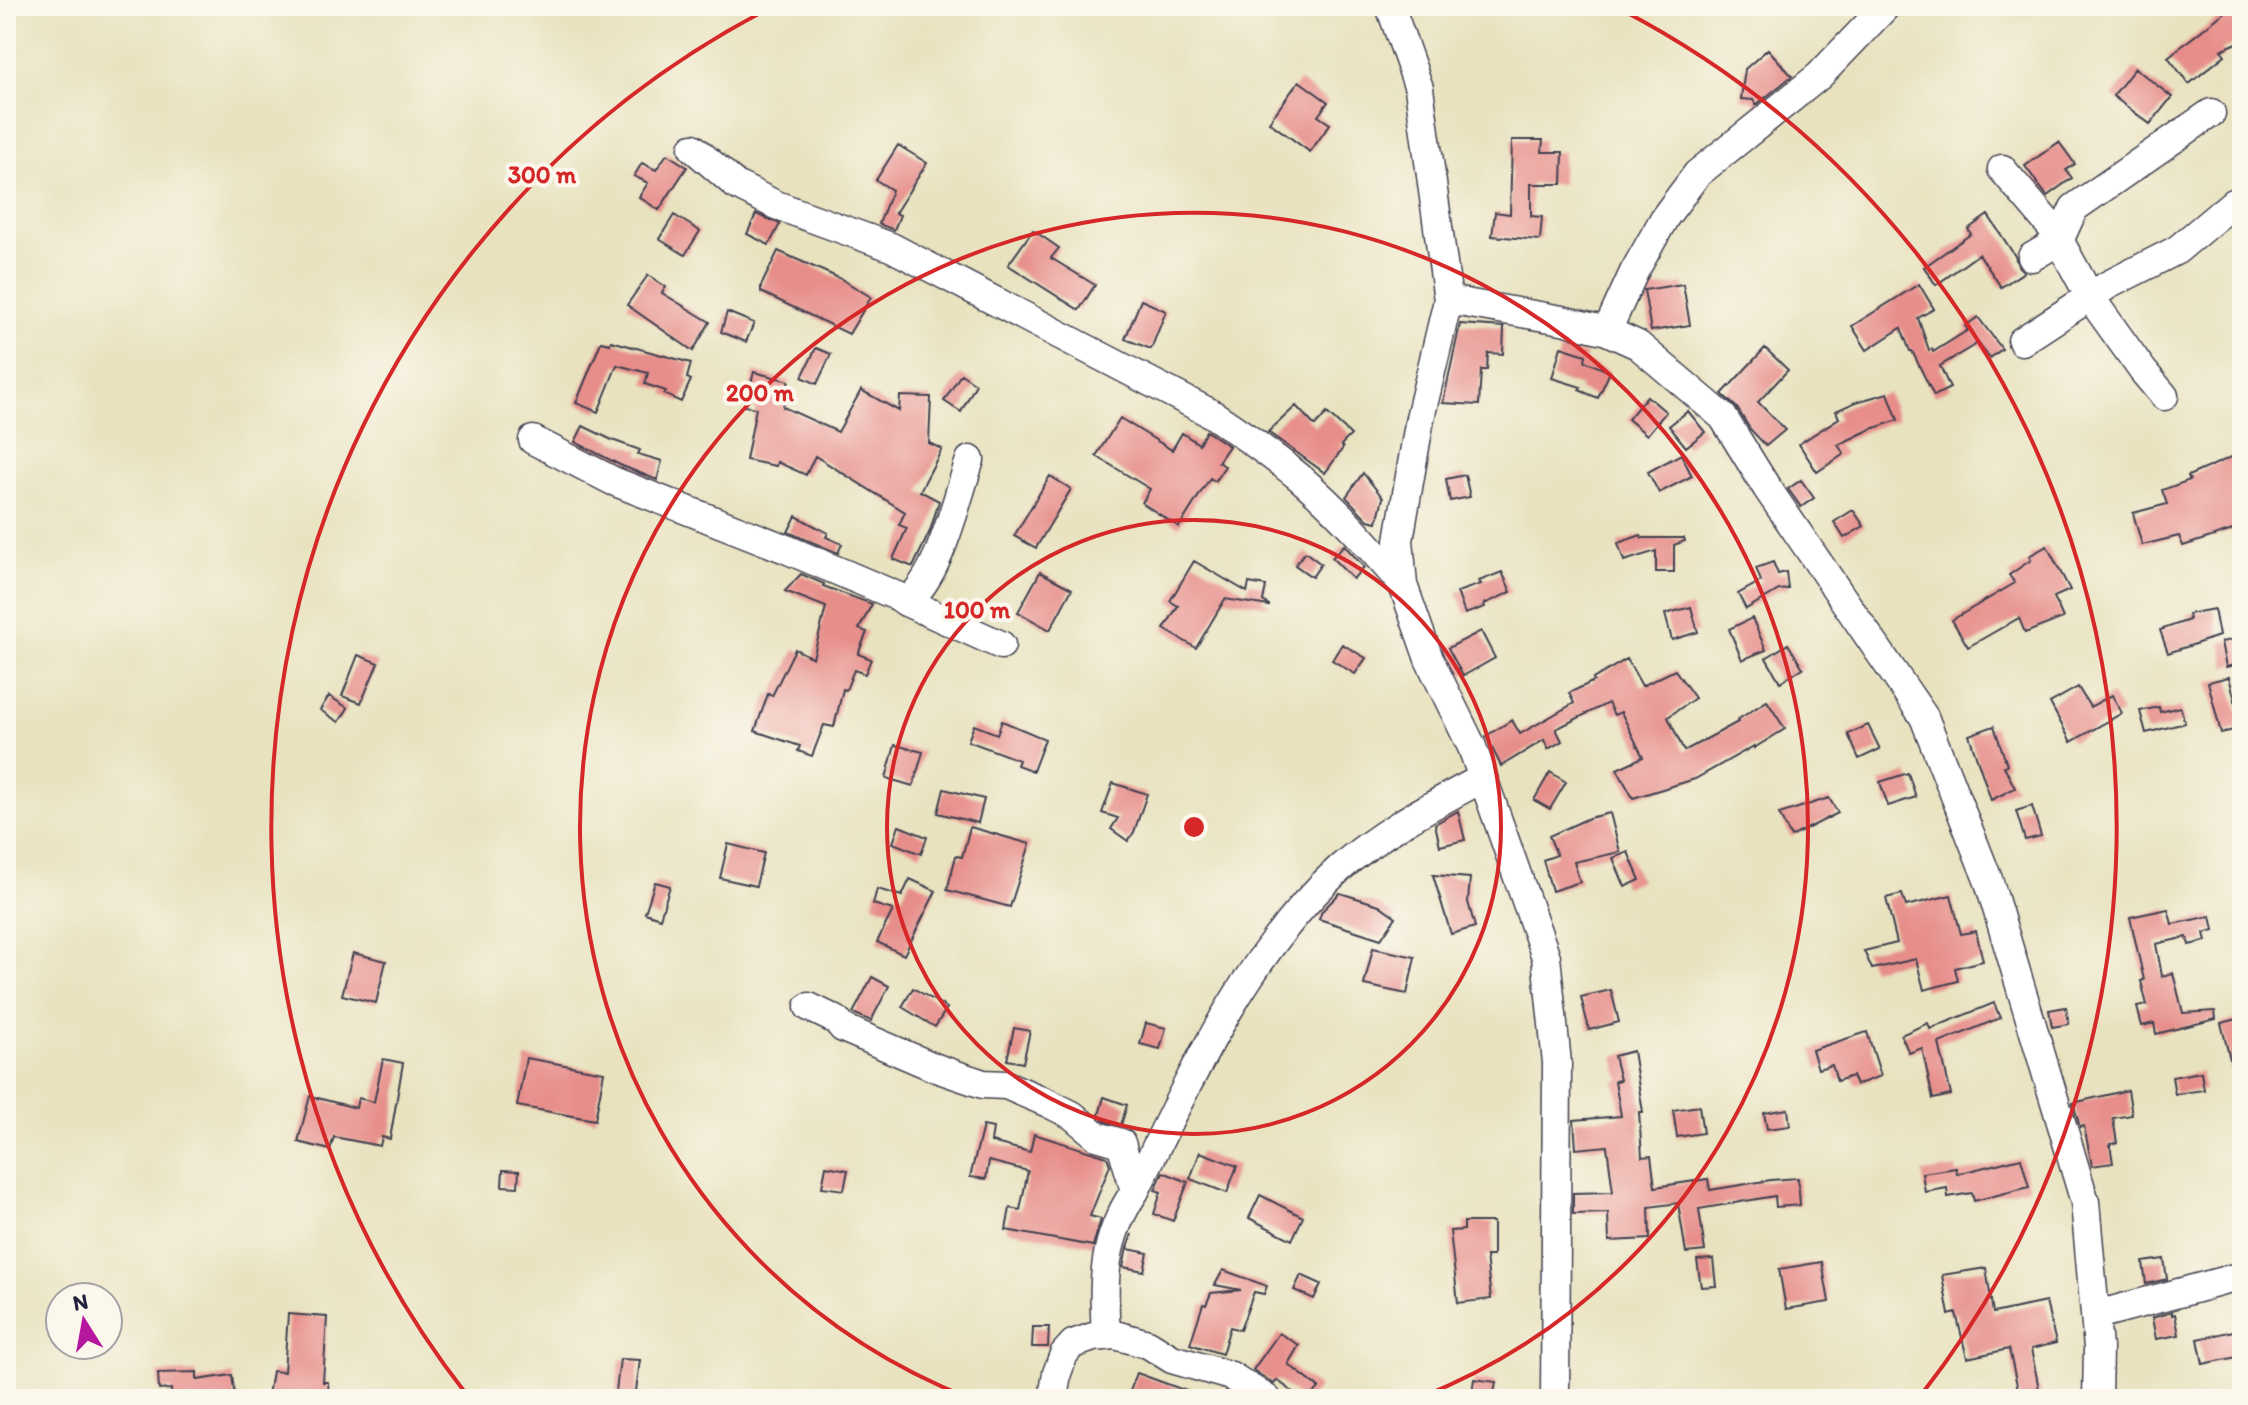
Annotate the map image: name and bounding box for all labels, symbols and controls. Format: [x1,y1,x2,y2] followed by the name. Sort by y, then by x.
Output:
[508,160,577,189] text: 300 m
[726,378,795,407] text: 200 m
[944,595,1011,624] text: 100 m
[1180,813,1208,841] centre of rings
[44,1281,124,1361] north arrow
[70,1287,90,1317] text: N

